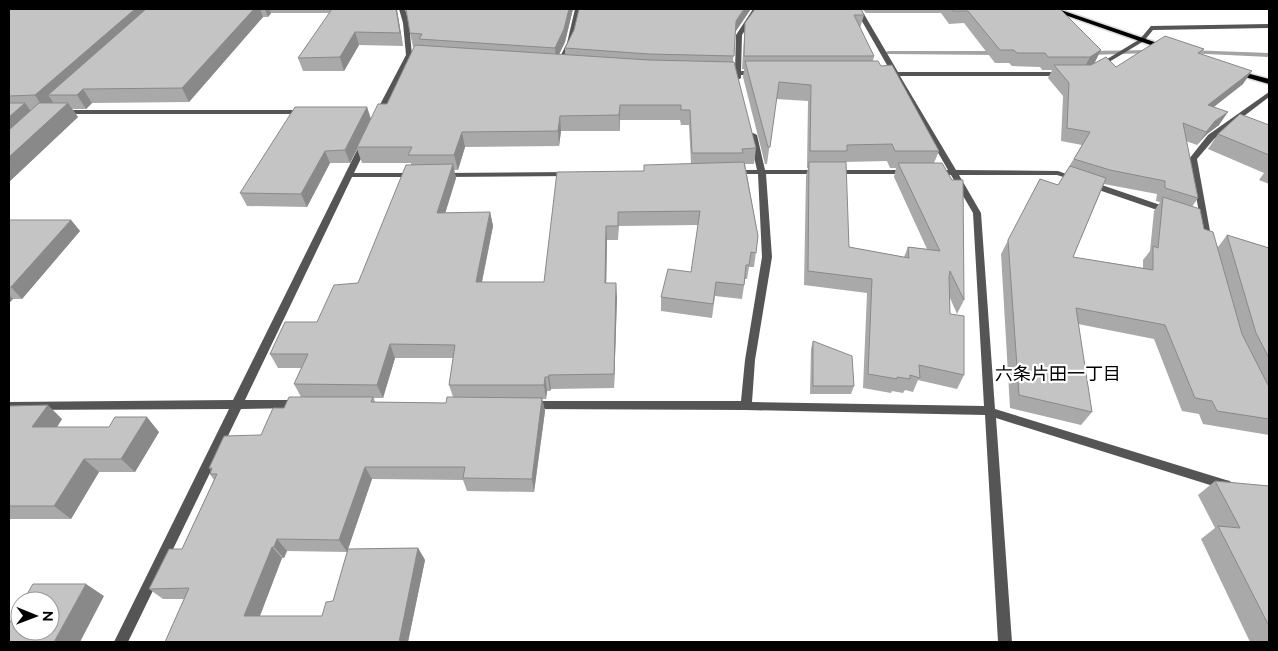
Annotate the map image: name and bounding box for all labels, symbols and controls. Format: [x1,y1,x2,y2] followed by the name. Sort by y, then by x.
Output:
[995,363,1121,384] district label: 六条片田一丁目
[10,591,60,641] north arrow
[40,611,56,622] text: N

